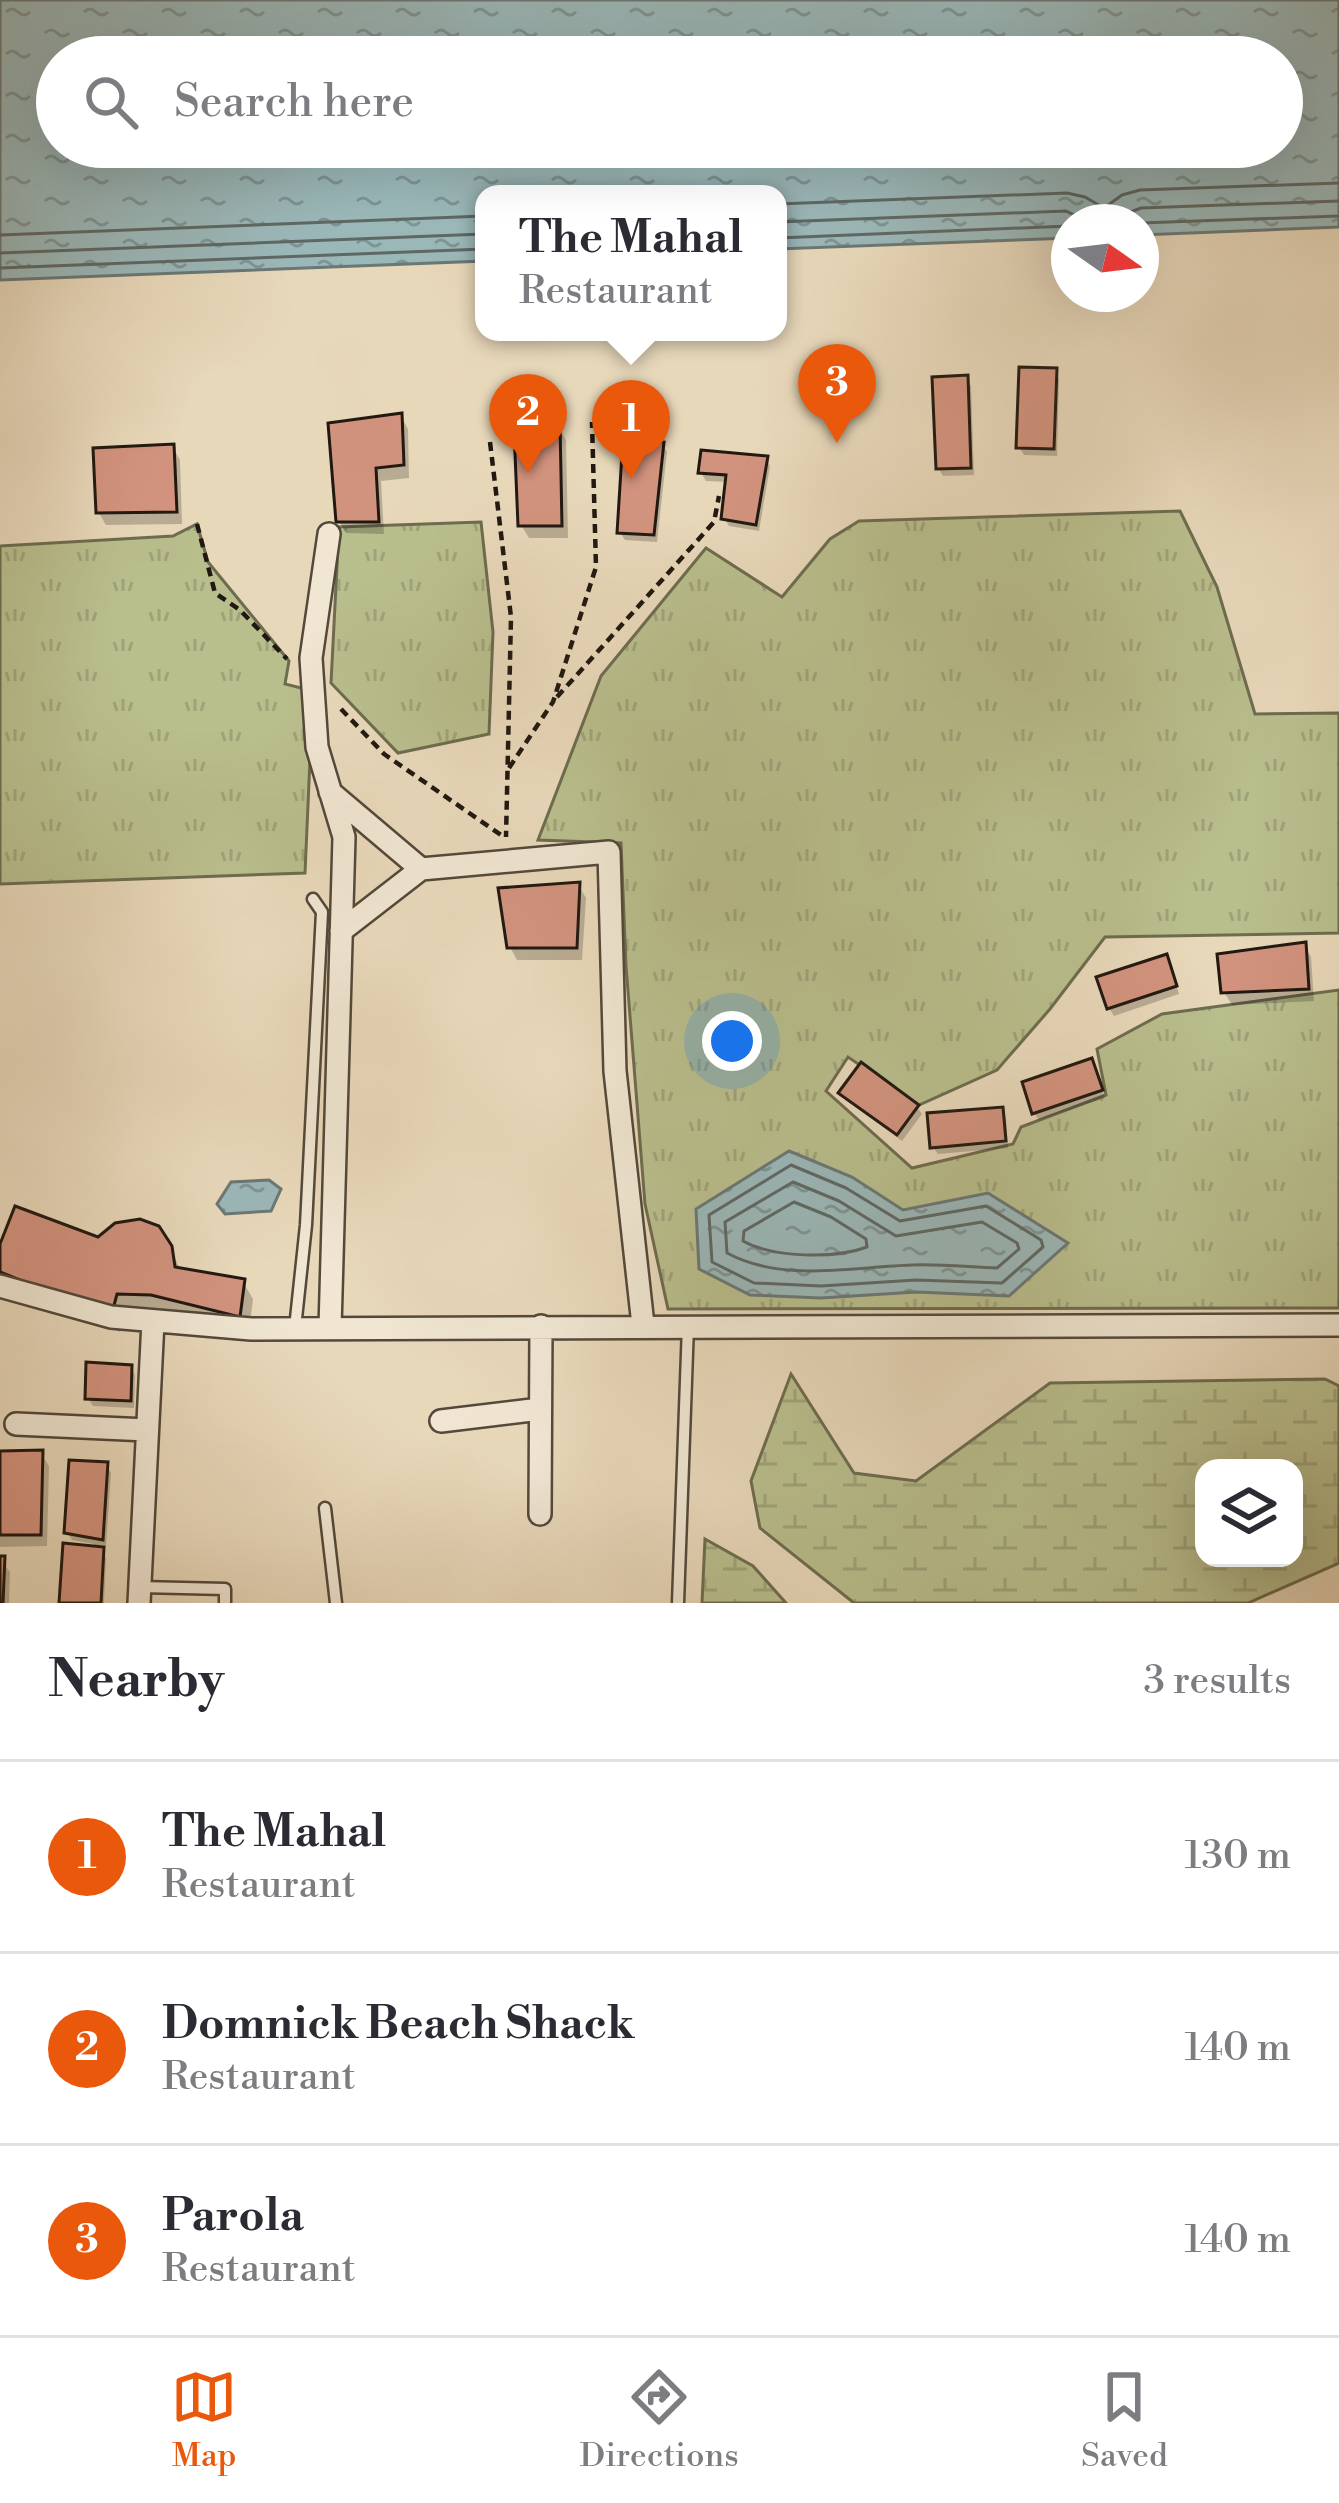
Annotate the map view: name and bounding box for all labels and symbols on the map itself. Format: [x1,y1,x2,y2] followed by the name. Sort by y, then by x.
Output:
[1051,204,1159,312] north arrow
[798,344,876,443] pin: 3
[489,374,567,473] pin: 2
[592,380,670,479] pin: 1
[702,1011,762,1071] your location

